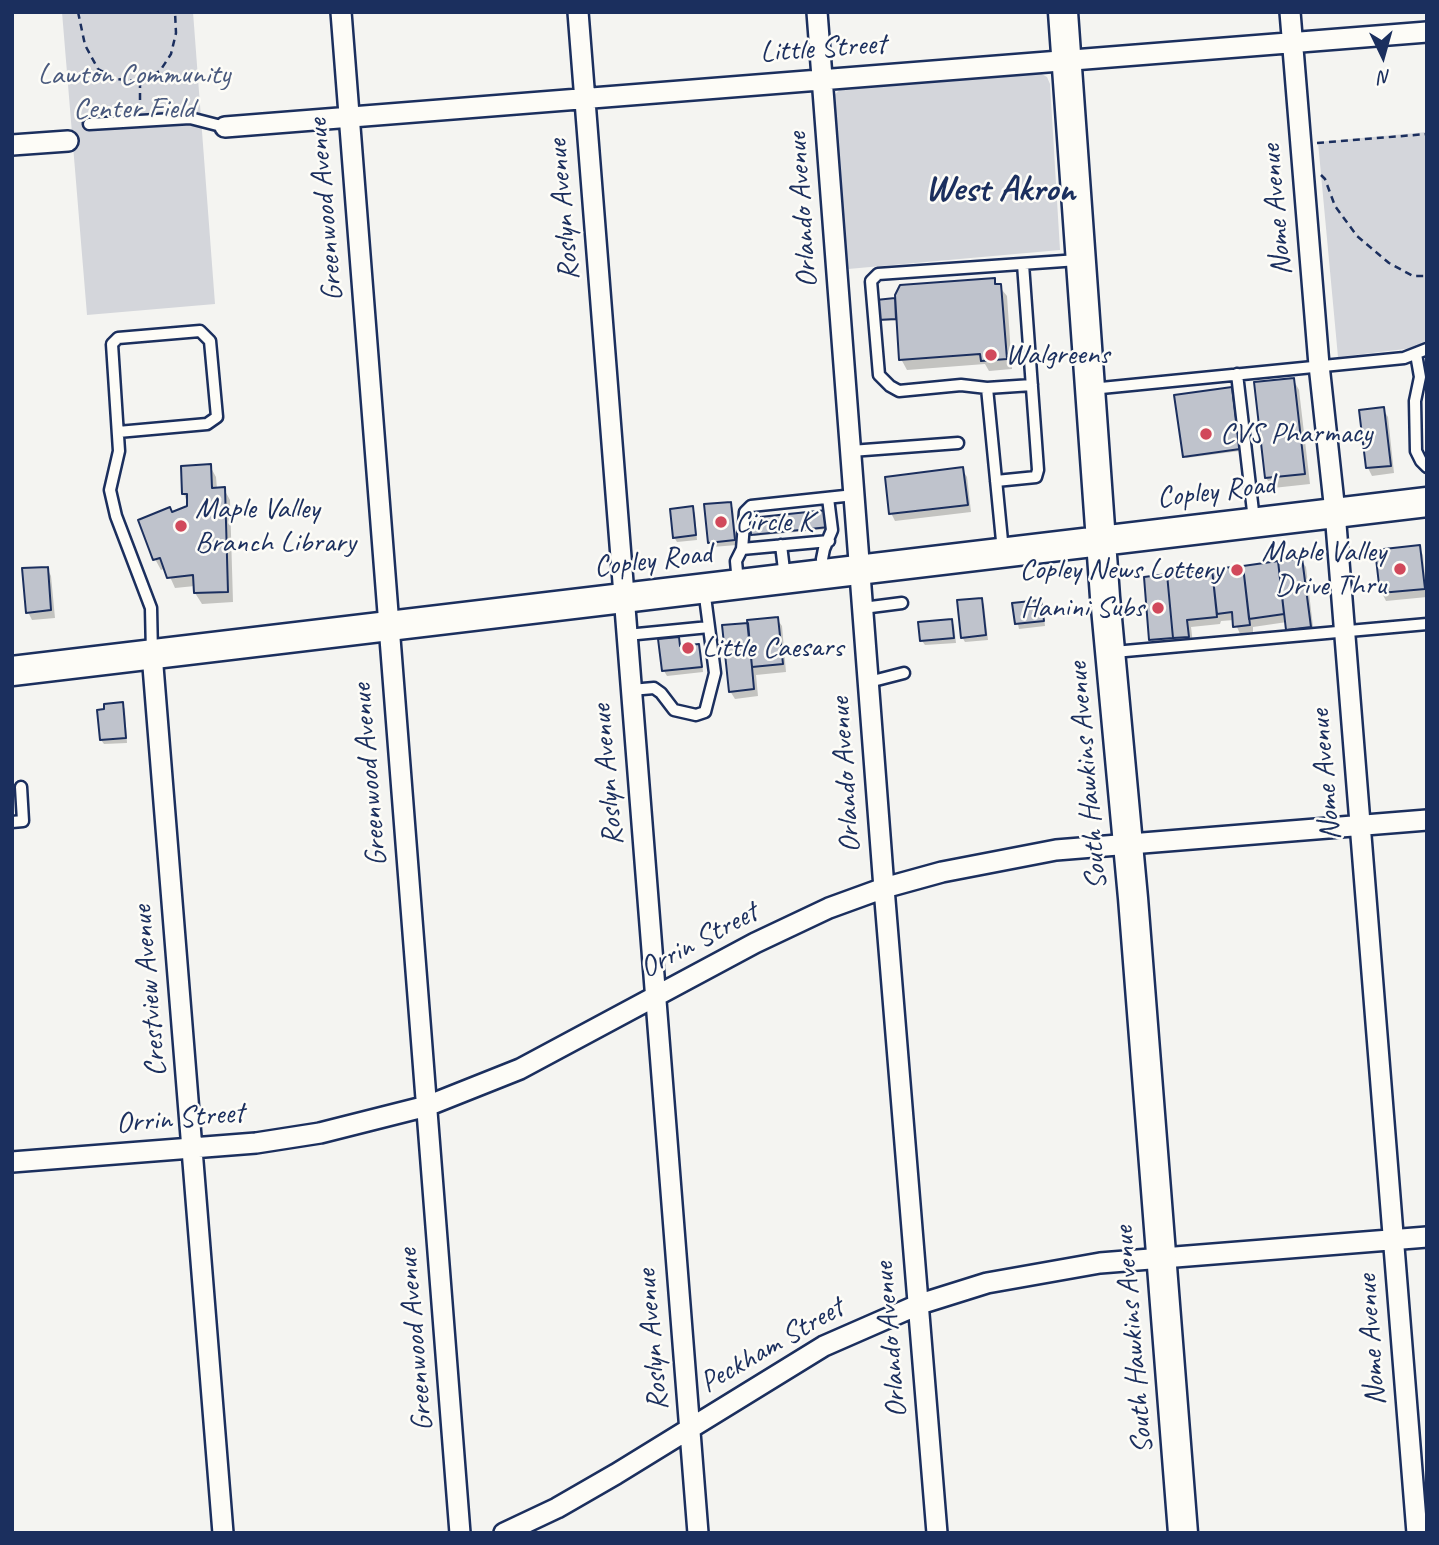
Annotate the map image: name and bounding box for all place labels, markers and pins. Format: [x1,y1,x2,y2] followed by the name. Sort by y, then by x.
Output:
[1005,337,1109,373] place label: Walgreens
[983,347,999,363] marker: Walgreens
[1220,416,1372,452] place label: CVS Pharmacy
[1198,426,1214,442] marker: CVS Pharmacy
[195,491,356,562] place label: Maple Valley Branch Library
[735,504,813,540] place label: Circle K
[713,514,729,530] marker: Circle K
[173,518,189,534] marker: Maple Valley Branch Library
[1261,534,1386,604] place label: Maple Valley Drive Thru
[1020,552,1223,588] place label: Copley News Lottery
[1392,561,1408,577] marker: Maple Valley Drive Thru
[1229,562,1245,578] marker: Copley News Lottery
[1020,590,1144,626] place label: Hanini Subs
[1150,600,1166,616] marker: Hanini Subs
[702,630,843,666] place label: Little Caesars
[680,640,696,656] marker: Little Caesars

